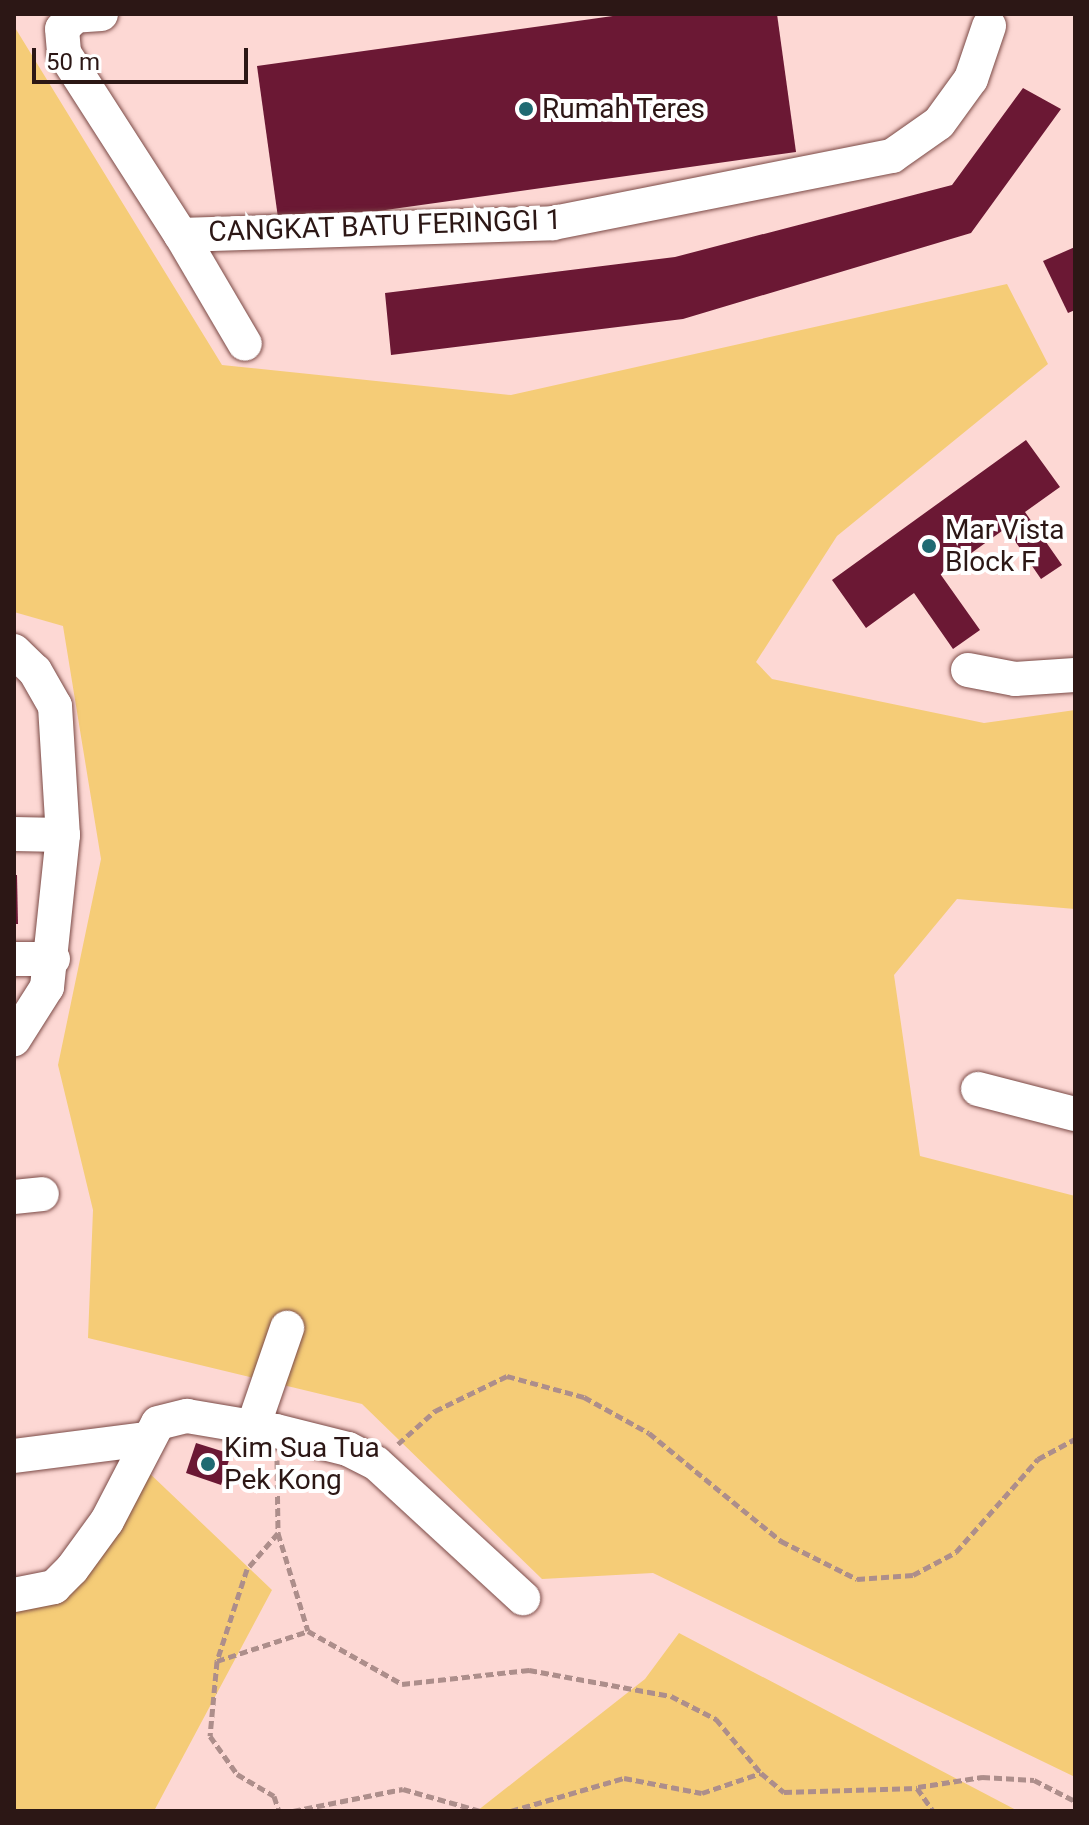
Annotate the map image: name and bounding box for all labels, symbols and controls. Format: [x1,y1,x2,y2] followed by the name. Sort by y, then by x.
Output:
[36,32,252,82] scale bar
[46,48,100,76] text: 50 m
[542,92,706,126] place label: Rumah Teres
[517,100,535,118] marker: Rumah Teres
[208,203,562,249] street label: CANGKAT BATU FERINGGI 1
[945,513,1065,579] place label: Mar Vista Block F
[920,537,938,555] marker: Mar Vista Block F
[224,1431,380,1497] place label: Kim Sua Tua Pek Kong
[199,1455,217,1473] marker: Kim Sua Tua Pek Kong

